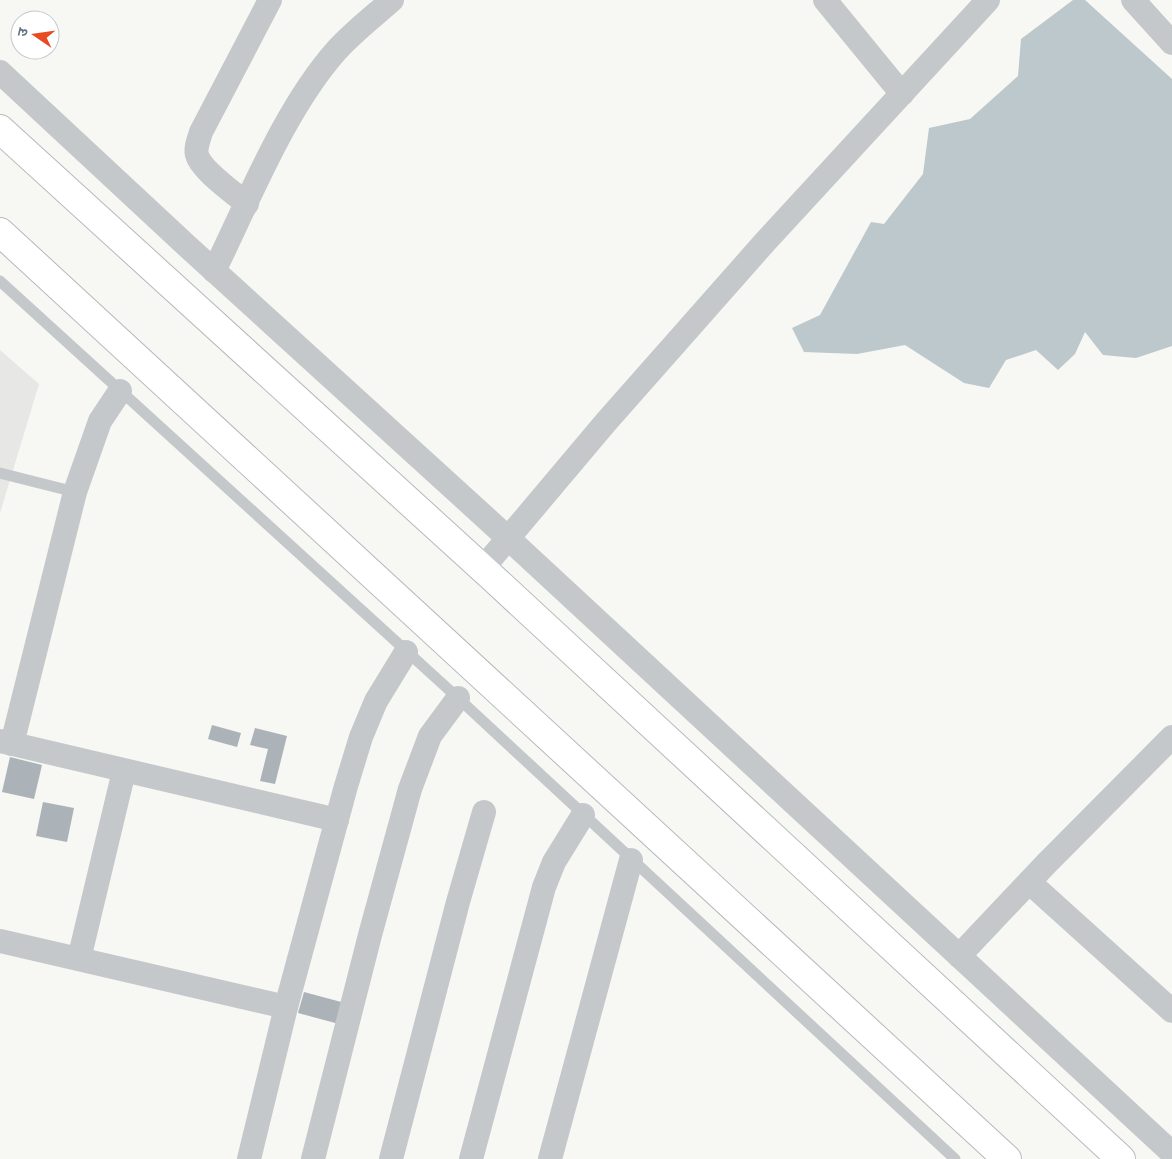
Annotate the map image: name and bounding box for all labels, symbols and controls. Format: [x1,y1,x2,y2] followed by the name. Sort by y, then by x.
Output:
[10,10,60,60] north arrow
[15,26,33,38] text: उ

